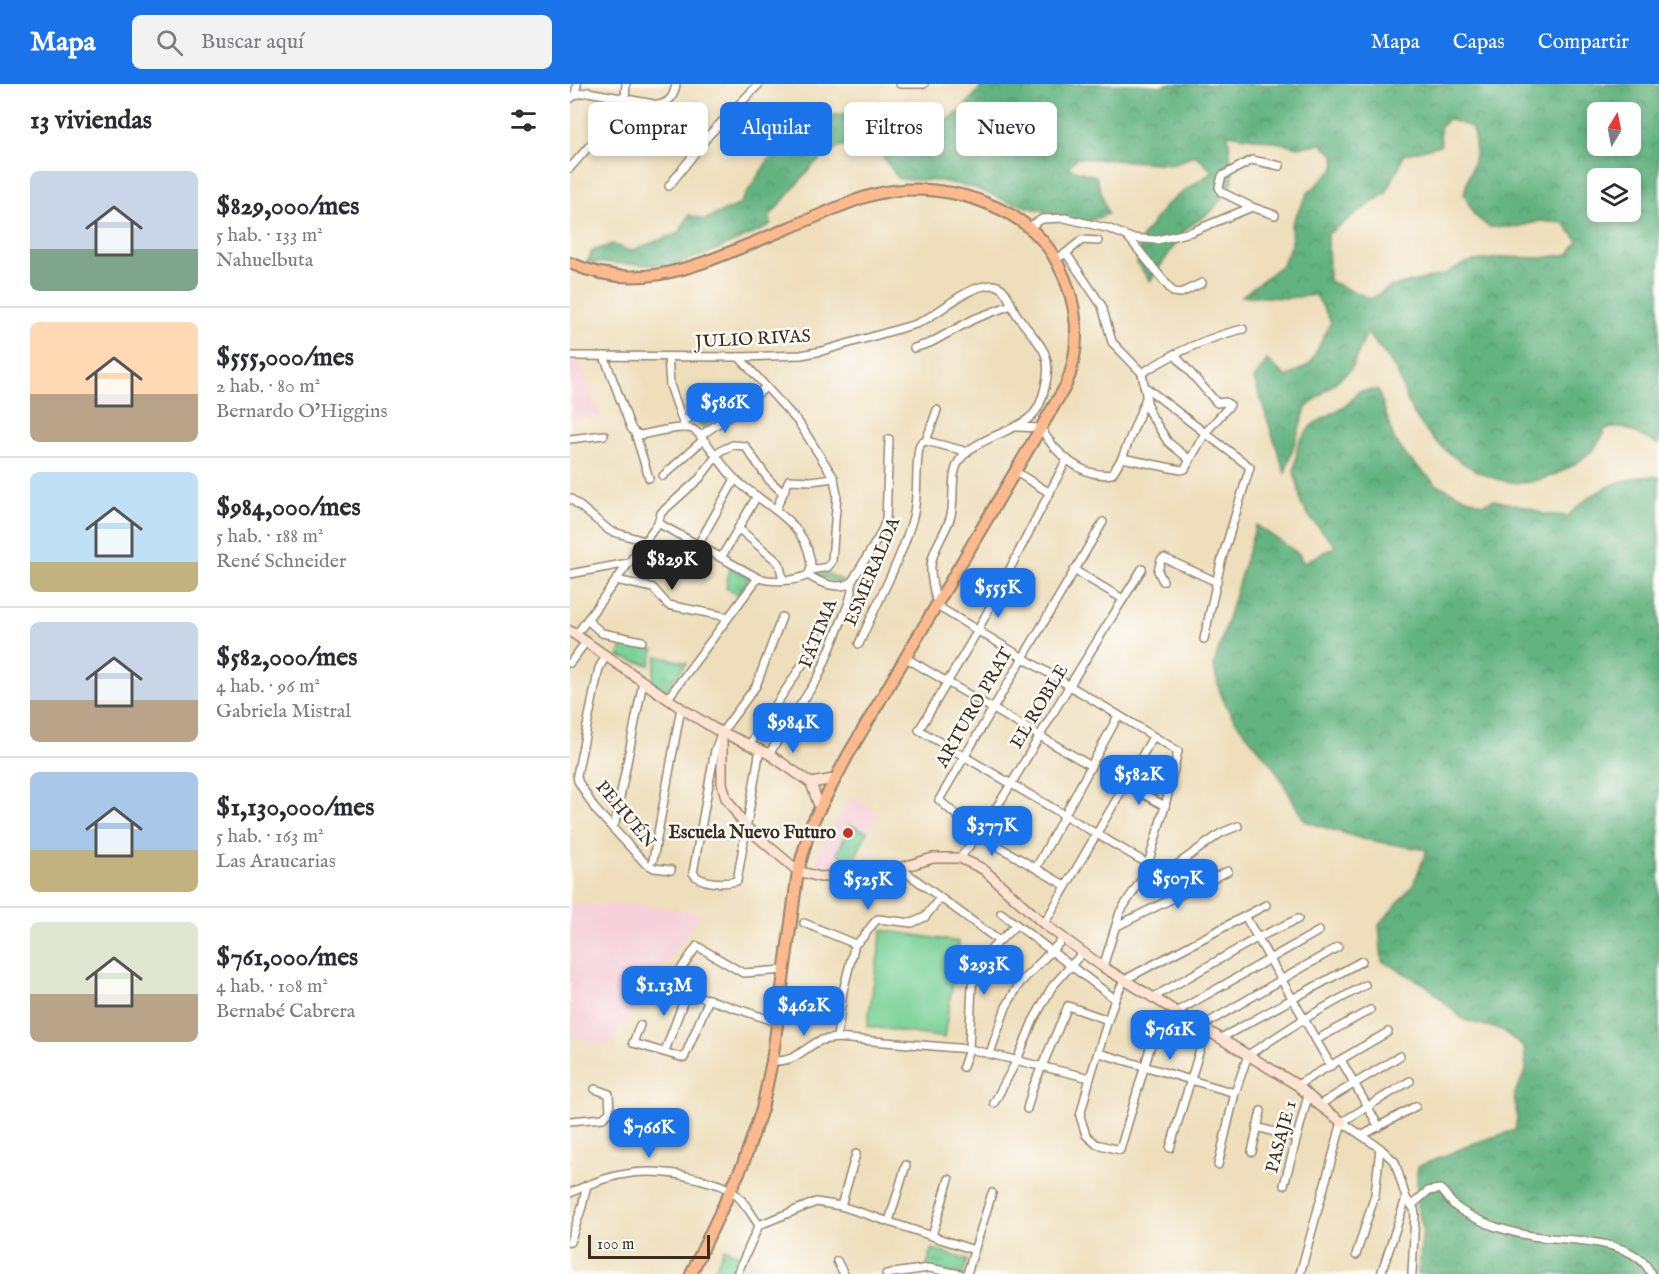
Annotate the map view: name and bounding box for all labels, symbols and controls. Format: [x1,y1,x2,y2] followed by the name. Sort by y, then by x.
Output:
[132,15,552,69] search box
[30,25,96,60] text: Mapa
[153,26,186,59] icon: search
[201,28,304,56] text: Buscar aquí
[1371,29,1420,56] text: Mapa
[1453,29,1505,56] text: Capas
[1538,29,1629,56] text: Compartir
[588,102,708,156] chip: Comprar
[720,102,832,156] chip: Alquilar
[844,102,944,156] chip: Filtros
[956,102,1057,156] chip: Nuevo
[1587,102,1641,156] north arrow
[1587,102,1641,222] map controls
[30,104,152,137] text: 13 viviendas
[507,104,540,137] icon: filters
[1587,168,1641,222] button: layers
[216,190,359,223] text: $829,000/mes
[78,195,150,267] icon: home
[216,223,323,248] text: 5 hab. · 133 m²
[216,248,313,273] text: Nahuelbuta
[693,325,811,355] street label: JULIO RIVAS
[216,341,354,374] text: $555,000/mes
[78,346,150,418] icon: home
[216,374,320,399] text: 2 hab. · 80 m²
[683,383,767,434] pin: $586K
[700,390,750,415] text: $586K
[216,399,388,424] text: Bernardo O'Higgins
[216,491,361,524] text: $984,000/mes
[78,496,150,568] icon: home
[840,513,907,630] street label: ESMERALDA
[216,524,324,549] text: 5 hab. · 188 m²
[630,540,714,591] pin: $829K
[646,547,698,572] text: $829K
[216,549,346,574] text: René Schneider
[956,568,1040,619] pin: $555K
[974,575,1022,600] text: $555K
[793,595,844,672] street label: FÁTIMA
[216,641,357,674] text: $582,000/mes
[931,644,1019,773] street label: ARTURO PRAT
[78,646,150,718] icon: home
[1006,661,1074,753] street label: EL ROBLE
[216,674,320,699] text: 4 hab. · 96 m²
[216,699,351,724] text: Gabriela Mistral
[751,703,835,754] pin: $984K
[767,710,819,735] text: $984K
[1097,755,1181,806] pin: $582K
[1114,762,1164,787] text: $582K
[590,775,662,854] street label: PEHUÉN
[216,791,374,824] text: $1,130,000/mes
[78,796,150,868] icon: home
[950,806,1034,857] pin: $377K
[966,813,1018,838] text: $377K
[669,822,836,845] place label: Escuela Nuevo Futuro
[216,824,324,849] text: 5 hab. · 163 m²
[841,826,855,840] marker: Escuela Nuevo Futuro
[216,849,336,874] text: Las Araucarias
[1136,859,1220,910] pin: $507K
[826,860,910,911] pin: $525K
[1152,866,1204,891] text: $507K
[843,867,893,892] text: $525K
[216,941,358,974] text: $761,000/mes
[942,945,1026,996] pin: $293K
[78,946,150,1018] icon: home
[958,952,1010,977] text: $293K
[615,966,713,1017] pin: $1.13M
[636,973,692,998] text: $1.13M
[216,974,328,999] text: 4 hab. · 108 m²
[762,986,846,1037] pin: $462K
[777,993,831,1018] text: $462K
[216,999,355,1024] text: Bernabé Cabrera
[1128,1010,1212,1061] pin: $761K
[1145,1017,1195,1042] text: $761K
[1261,1098,1303,1176] street label: PASAJE 1
[607,1108,691,1159] pin: $766K
[623,1115,675,1140] text: $766K
[588,1232,710,1260] scale bar
[597,1235,634,1255] text: 100 m

